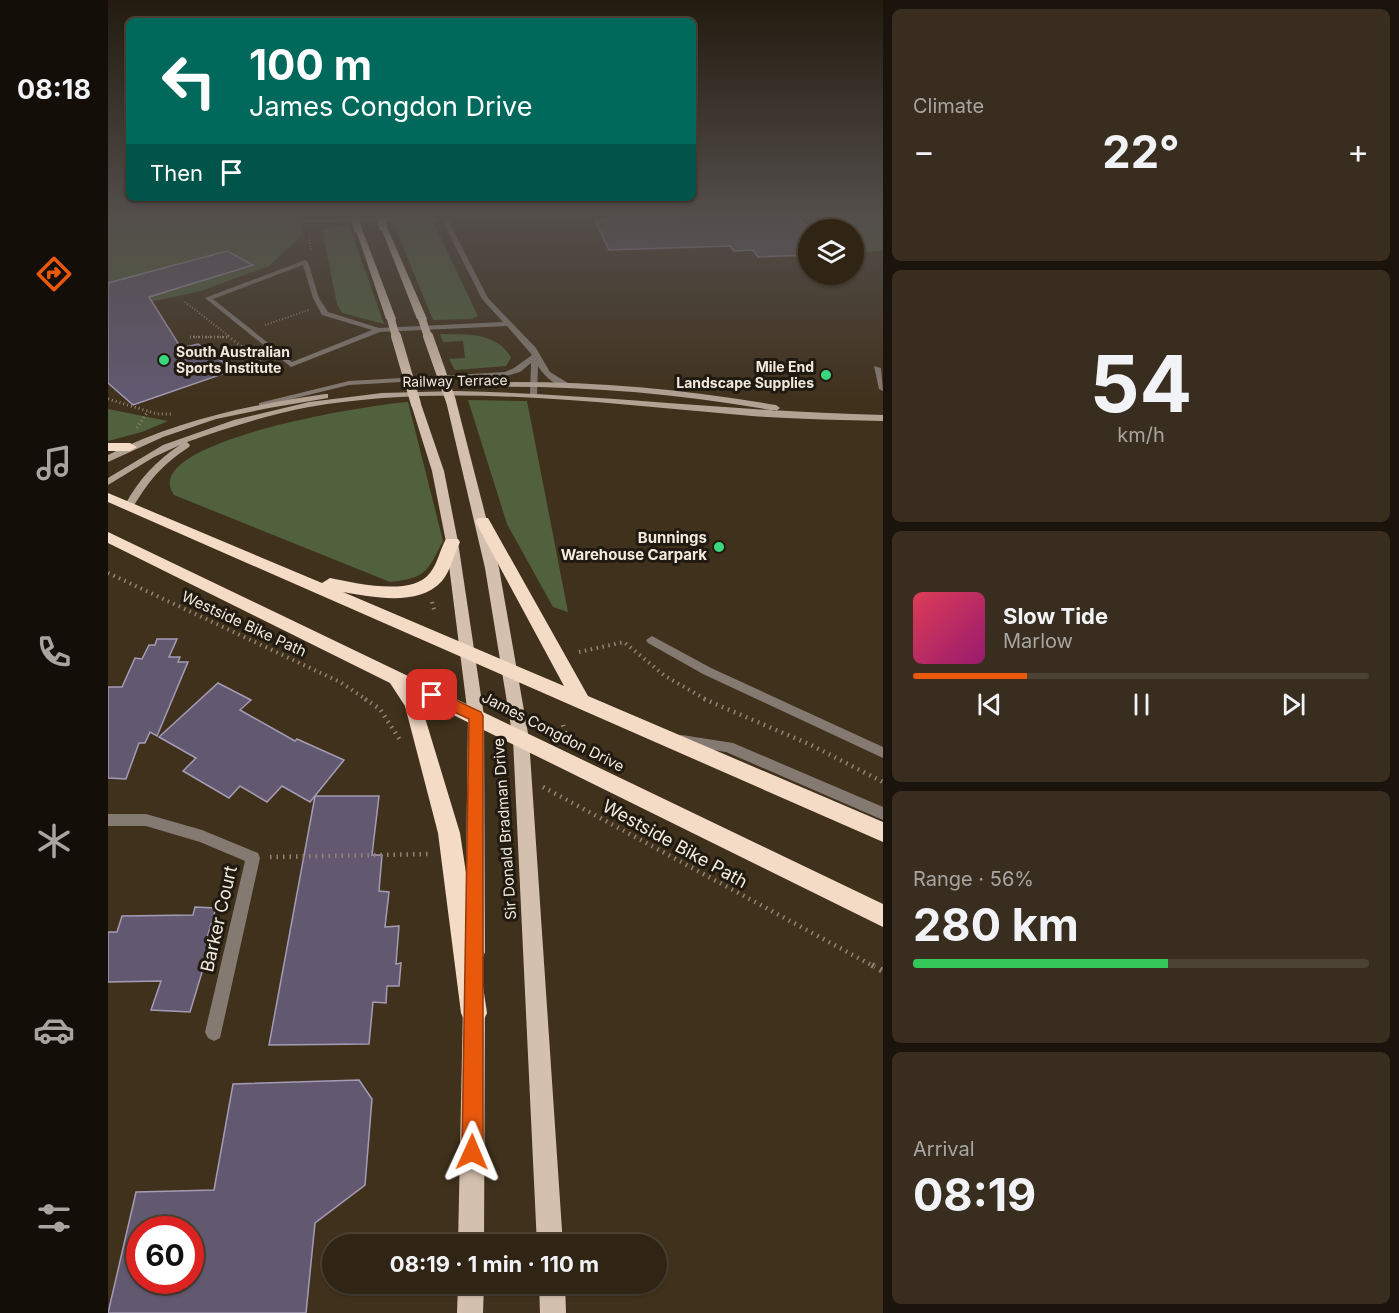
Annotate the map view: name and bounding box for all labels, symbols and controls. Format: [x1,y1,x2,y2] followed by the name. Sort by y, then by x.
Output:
[249,39,372,90] text: 100 m
[150,42,228,120] icon: left
[17,73,91,106] text: 08:18
[249,90,533,123] text: James Congdon Drive
[913,94,984,118] text: Climate
[1102,124,1180,179] text: 22°
[913,131,935,171] text: −
[1347,131,1369,171] text: +
[215,156,248,189] icon: arrive
[150,160,203,186] text: Then
[798,219,864,285] map controls
[798,219,864,285] button: layers
[33,253,75,295] icon: directions
[1090,336,1192,431] text: 54
[176,343,290,376] place label: South Australian Sports Institute
[157,353,171,367] marker: South Australian Sports Institute
[676,358,814,391] place label: Mile End Landscape Supplies
[819,368,833,382] marker: Mile End Landscape Supplies
[402,371,508,390] street label: Railway Terrace
[1117,423,1165,447] text: km/h
[33,442,75,484] icon: music
[561,528,707,564] place label: Bunnings Warehouse Carpark
[712,540,726,554] marker: Bunnings Warehouse Carpark
[179,586,310,661] street label: Westside Bike Path
[1003,603,1108,629] text: Slow Tide
[1003,629,1073,653] text: Marlow
[33,631,75,673] icon: phone
[406,669,457,720] pin
[415,678,448,711] icon: arrive
[479,687,628,776] street label: James Congdon Drive
[973,688,1006,721] icon: previous
[1125,688,1158,721] icon: pause
[1277,688,1310,721] icon: next
[489,737,520,921] street label: Sir Donald Bradman Drive
[599,795,751,892] street label: Westside Bike Path
[33,820,75,862] icon: climate
[196,864,241,974] street label: Barker Court
[913,867,1034,891] text: Range · 56%
[913,897,1079,952] text: 280 km
[33,1009,75,1051] icon: car
[440,1120,504,1184] position arrow
[913,1137,975,1161] text: Arrival
[913,1167,1036,1222] text: 08:19
[33,1197,75,1239] icon: filters
[126,1216,204,1294] speed limit sign: 60
[390,1251,599,1277] text: 08:19 · 1 min · 110 m

